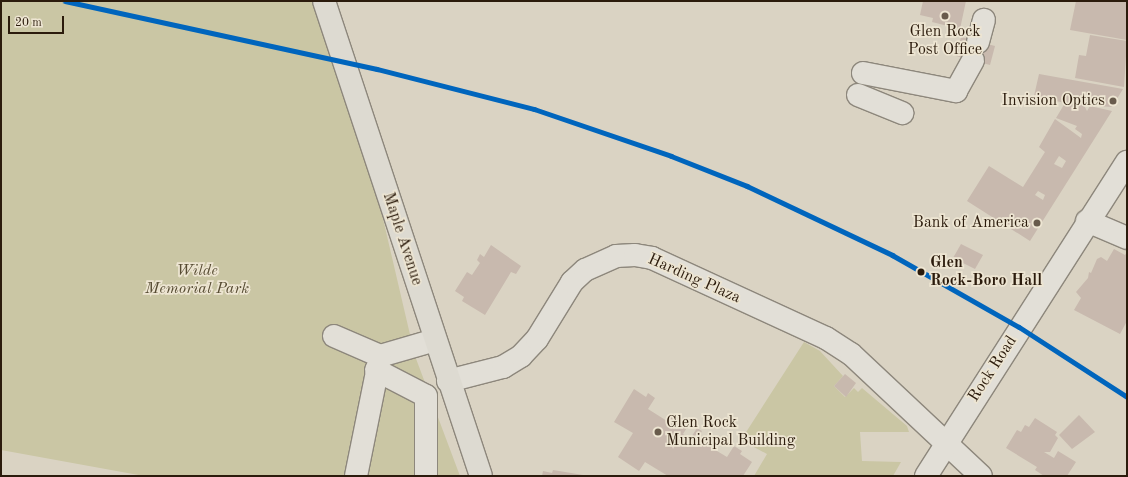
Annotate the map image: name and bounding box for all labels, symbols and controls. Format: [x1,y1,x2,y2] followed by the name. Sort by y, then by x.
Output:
[10,8,66,34] scale bar
[940,11,950,21] marker: Glen Rock Post Office
[15,17,42,29] text: 20 m
[908,22,982,60] place label: Glen Rock Post Office
[1002,91,1105,111] place label: Invision Optics
[1108,96,1118,106] marker: Invision Optics
[378,190,426,288] street label: Maple Avenue
[913,213,1029,233] place label: Bank of America
[1032,218,1042,228] marker: Bank of America
[645,250,743,308] street label: Harding Plaza
[930,253,1042,291] place label: Glen Rock-Boro Hall
[145,261,249,299] park label: Wilde Memorial Park
[914,265,928,279] marker: Glen Rock-Boro Hall
[965,332,1021,406] street label: Rock Road
[666,413,795,451] place label: Glen Rock Municipal Building
[653,427,663,437] marker: Glen Rock Municipal Building

